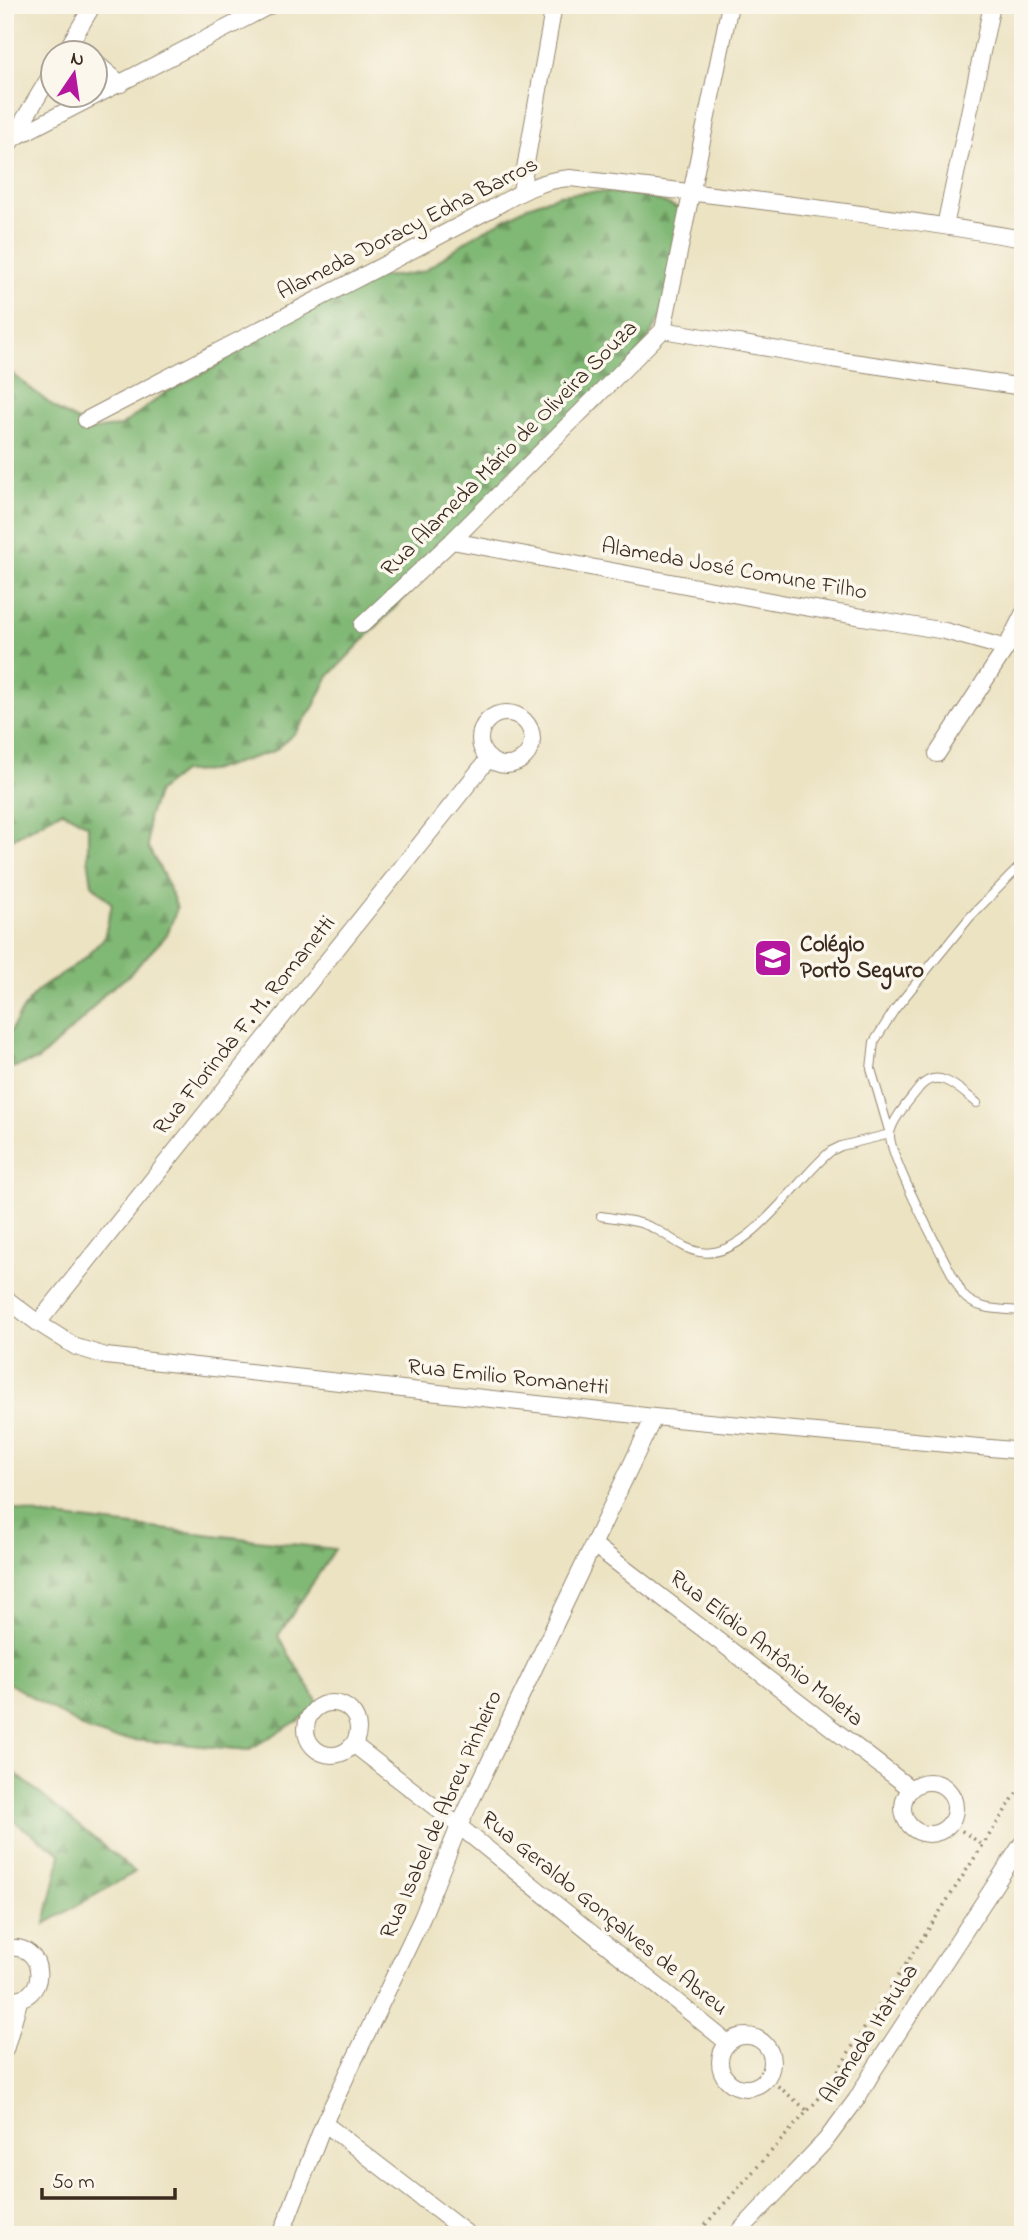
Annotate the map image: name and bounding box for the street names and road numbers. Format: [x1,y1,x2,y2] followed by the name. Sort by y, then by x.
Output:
[272,149,545,311] street label: Alameda Doracy Edna Barros
[374,313,646,585] street label: Rua Alameda Mário de Oliveira Souza
[599,530,870,610] street label: Alameda José Comune Filho
[146,909,344,1143] street label: Rua Florinda F. M. Romanetti
[406,1351,610,1405] street label: Rua Emilio Romanetti
[662,1563,870,1735] street label: Rua Elídio Antônio Moleta
[372,1685,512,1945] street label: Rua Isabel de Abreu Pinheiro
[473,1804,735,2024] street label: Rua Geraldo Gonçalves de Abreu
[812,1958,928,2110] street label: Alameda Itatuba

